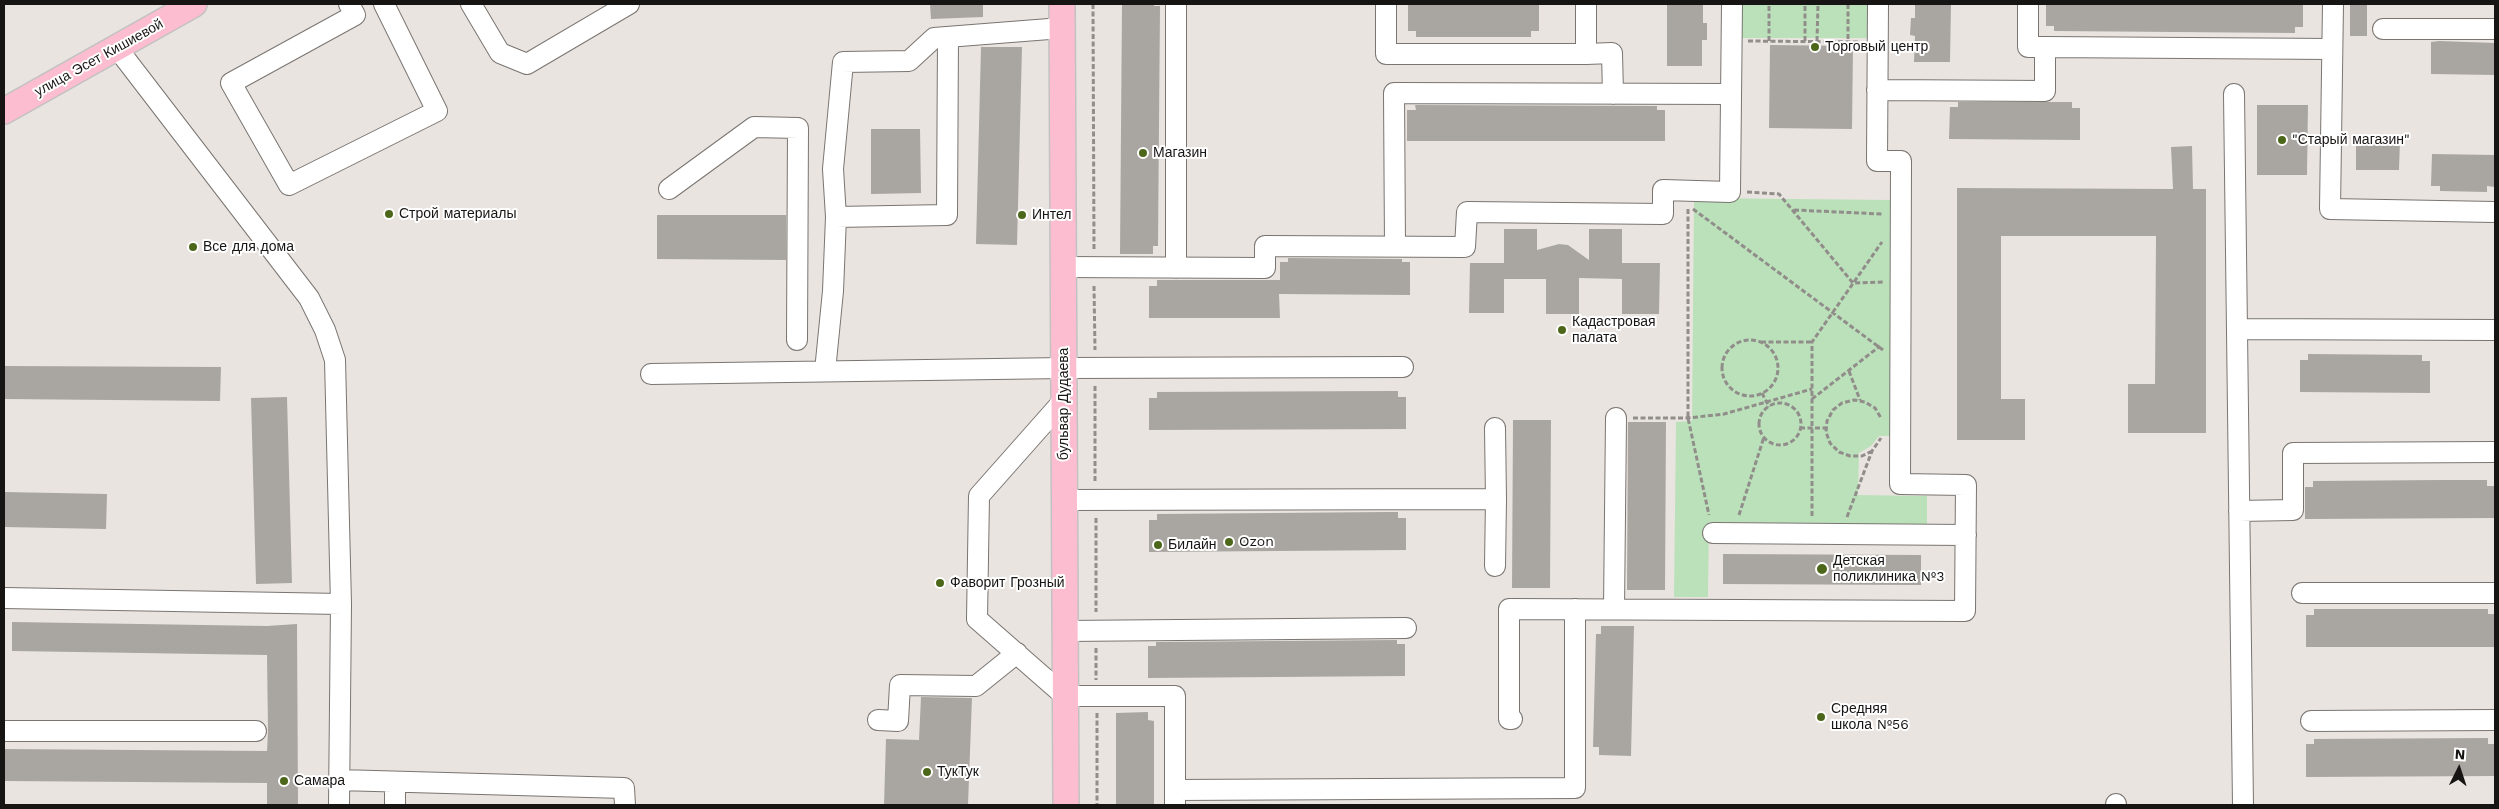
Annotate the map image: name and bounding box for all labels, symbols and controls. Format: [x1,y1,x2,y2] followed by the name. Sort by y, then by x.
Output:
[32,16,166,100] street label: улица Эсет Кишиевой
[1825,39,1928,55] place label: Торговый центр
[1809,41,1821,53] marker: Торговый центр
[2292,132,2410,148] place label: "Старый магазин"
[2276,134,2288,146] marker: "Старый магазин"
[1153,145,1207,161] place label: Магазин
[1137,147,1149,159] marker: Магазин
[399,206,516,222] place label: Строй материалы
[1032,207,1072,223] place label: Интел
[383,208,395,220] marker: Строй материалы
[1016,209,1028,221] marker: Интел
[203,239,294,255] place label: Все для дома
[187,241,199,253] marker: Все для дома
[1572,314,1656,347] place label: Кадастровая палата
[1556,324,1568,336] marker: Кадастровая палата
[1056,348,1072,460] street label: бульвар Дудаева
[1239,534,1274,550] place label: Ozon
[1223,536,1235,548] marker: Ozon
[1168,537,1217,553] place label: Билайн
[1152,539,1164,551] marker: Билайн
[1833,553,1944,586] place label: Детская поликлиника №3
[1815,562,1829,576] marker: Детская поликлиника №3
[950,575,1065,591] place label: Фаворит Грозный
[934,577,946,589] marker: Фаворит Грозный
[1831,701,1909,734] place label: Средняя школа №56
[1815,711,1827,723] marker: Средняя школа №56
[2434,744,2484,794] north arrow
[2454,746,2466,762] text: N
[937,764,979,780] place label: ТукТук
[921,766,933,778] marker: ТукТук
[294,773,345,789] place label: Самара
[278,775,290,787] marker: Самара

